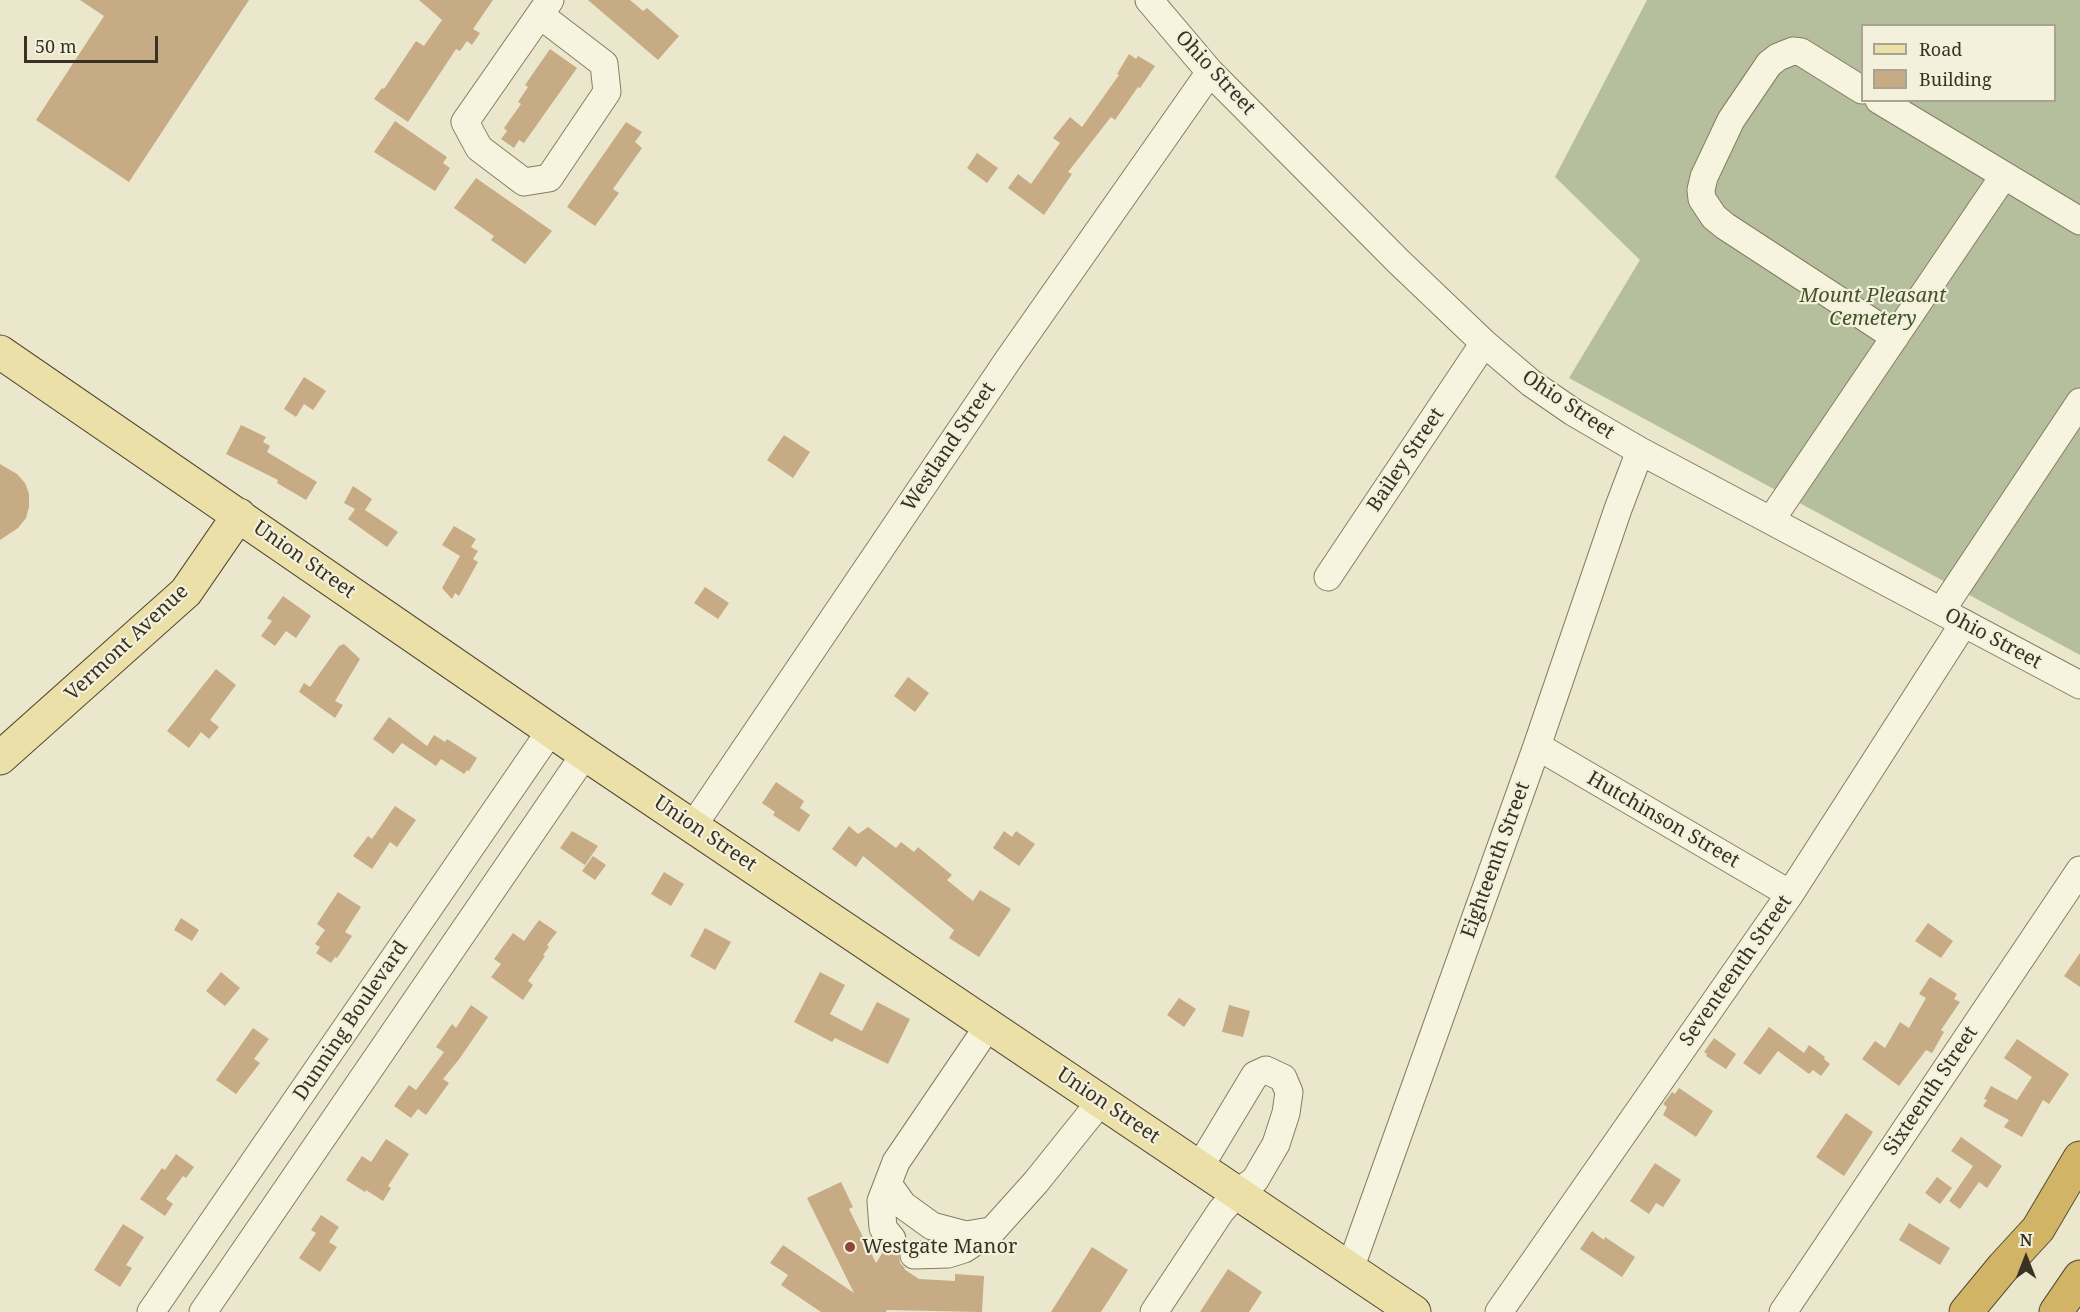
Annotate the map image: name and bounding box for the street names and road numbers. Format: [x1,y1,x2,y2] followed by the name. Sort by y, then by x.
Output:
[1170,26,1260,120] street label: Ohio Street
[1517,365,1619,445] street label: Ohio Street
[897,378,1001,516] street label: Westland Street
[1363,404,1449,516] street label: Bailey Street
[248,516,360,604] street label: Union Street
[60,580,194,706] street label: Vermont Avenue
[1940,603,2046,675] street label: Ohio Street
[1583,767,1743,873] street label: Hutchinson Street
[1457,779,1535,941] street label: Eighteenth Street
[649,791,761,877] street label: Union Street
[1675,891,1797,1051] street label: Seventeenth Street
[289,937,413,1105] street label: Dunning Boulevard
[1879,1022,1983,1160] street label: Sixteenth Street
[1052,1063,1164,1149] street label: Union Street

